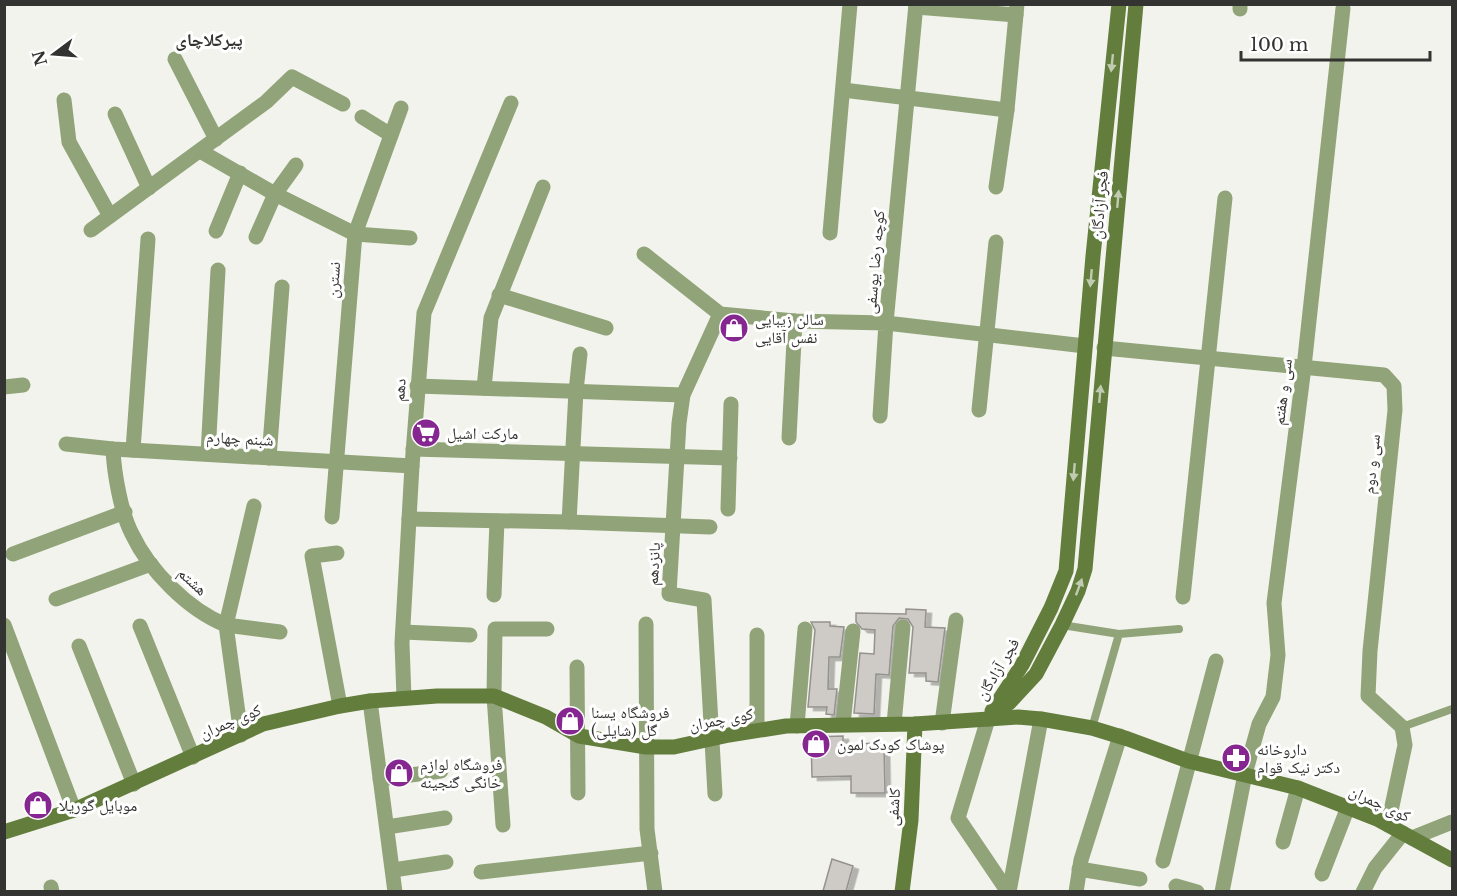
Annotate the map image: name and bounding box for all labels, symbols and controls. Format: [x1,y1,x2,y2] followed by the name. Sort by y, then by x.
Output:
[24,24,84,84] north arrow
[1241,24,1430,62] scale bar
[175,29,243,51] district label: پیرکلاچای
[1250,34,1308,56] text: 100 m
[28,48,51,68] text: N
[1107,53,1117,72] one-way arrow
[1086,170,1113,240] street label: فجر آزادگان
[1113,190,1123,209] one-way arrow
[859,209,890,315] street label: کوچه رضا یوسفی
[322,261,345,299] street label: نسترن
[1086,268,1096,287] one-way arrow
[755,309,824,348] place label: سالن زیبایی نفس آقایی
[718,312,750,344] shop icon: سالن زیبایی نفس آقایی
[1268,358,1297,426] street label: سی و هفتم
[388,378,411,402] street label: دهم
[1095,384,1105,403] one-way arrow
[410,417,442,449] supermarket icon: مارکت اشیل
[447,423,518,444] place label: مارکت اشیل
[206,426,274,451] street label: شبنم چهارم
[1358,433,1385,495] street label: سی و دوم
[1069,462,1078,481] one-way arrow
[642,541,665,586] street label: پانزدهم
[173,562,212,600] street label: هشتم
[1074,578,1084,596] one-way arrow
[971,634,1024,704] street label: فجر آزادگان
[196,699,265,744] street label: کوی چمران
[591,702,670,741] place label: فروشگاه یسنا گل (شایلی)
[687,703,755,736] street label: کوی چمران
[554,705,586,737] shop icon: فروشگاه یسنا گل (شایلی)
[800,728,832,760] shop icon: پوشاک کودک لمون
[837,734,945,755] place label: پوشاک کودک لمون
[1257,739,1340,778] place label: داروخانه دکتر نیک قوام
[1220,742,1252,774] pharmacy icon: داروخانه دکتر نیک قوام
[420,754,502,793] place label: فروشگاه لوازم خانگی گنجینه
[383,757,415,789] shop icon: فروشگاه لوازم خانگی گنجینه
[1346,780,1414,827] street label: کوی چمران
[882,787,905,827] street label: کاشفی
[22,789,54,821] shop icon: موبایل گوریلا
[59,795,137,816] place label: موبایل گوریلا

